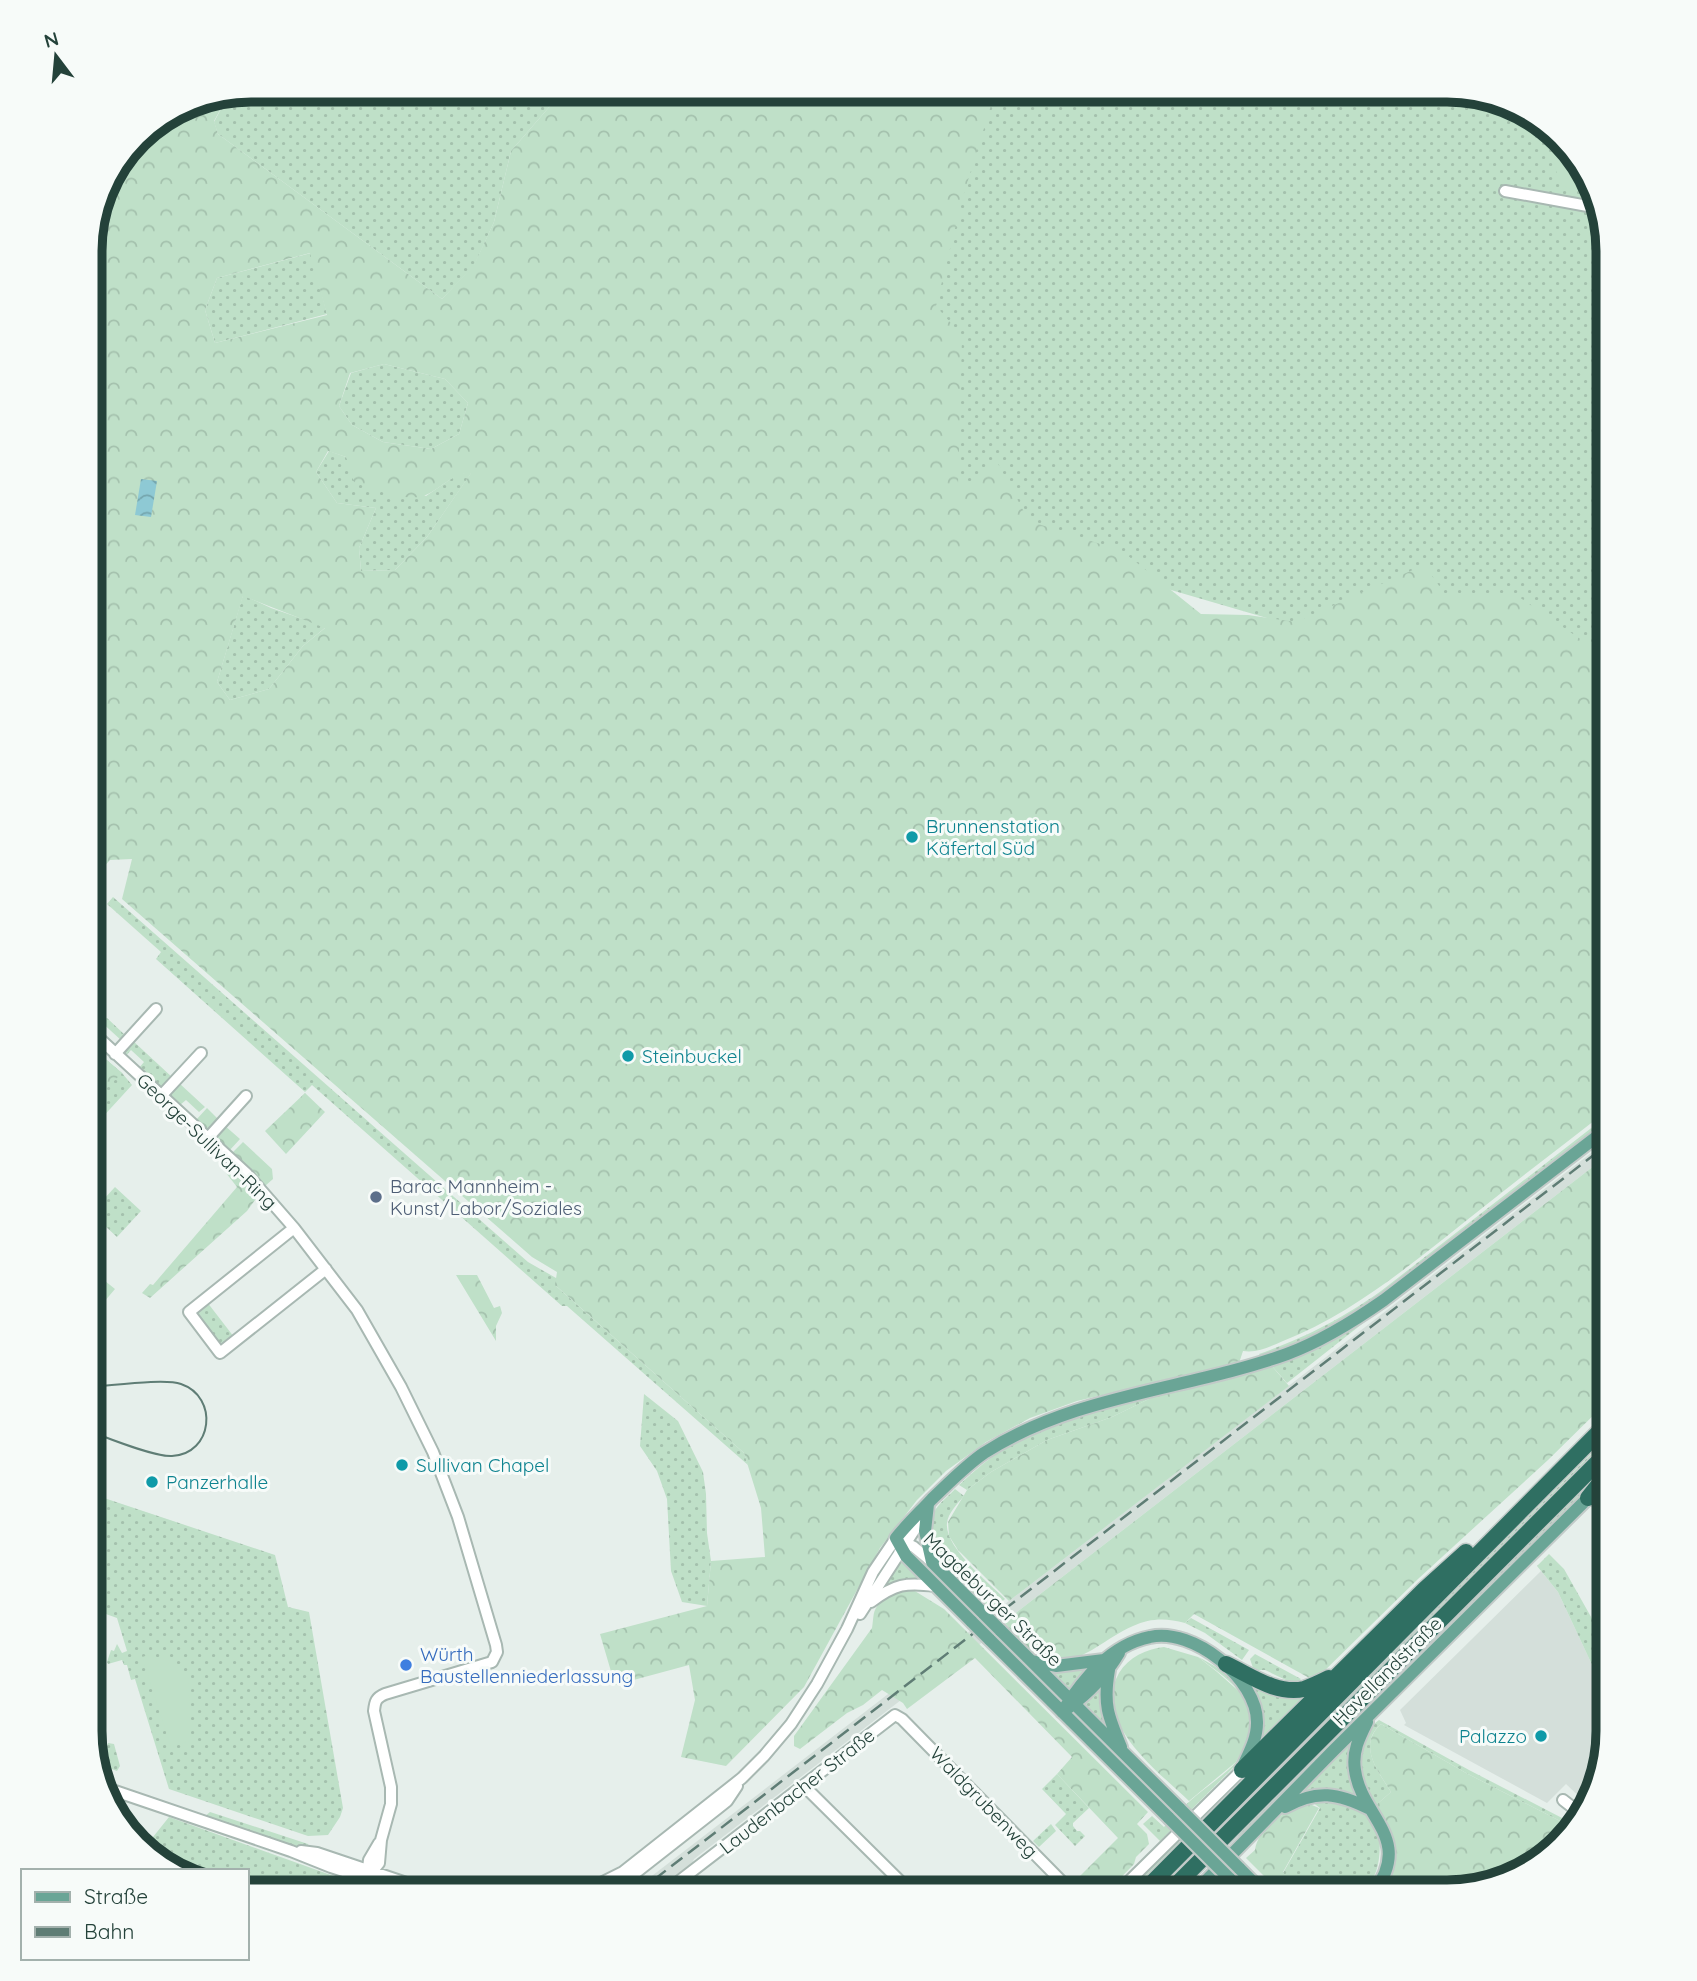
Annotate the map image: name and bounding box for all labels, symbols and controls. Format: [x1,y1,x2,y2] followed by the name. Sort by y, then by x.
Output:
[21,21,91,91] north arrow
[41,26,61,53] text: N
[926,814,1060,860] place label: Brunnenstation Käfertal Süd
[904,829,920,845] marker: Brunnenstation Käfertal Süd
[642,1044,742,1068] place label: Steinbuckel
[620,1048,636,1064] marker: Steinbuckel
[132,1068,282,1214] street label: George-Sullivan-Ring
[390,1174,582,1220] place label: Barac Mannheim - Kunst/Labor/Soziales
[368,1189,384,1205] marker: Barac Mannheim - Kunst/Labor/Soziales
[416,1453,549,1477] place label: Sullivan Chapel
[394,1457,410,1473] marker: Sullivan Chapel
[166,1470,268,1494] place label: Panzerhalle
[144,1474,160,1490] marker: Panzerhalle
[919,1527,1067,1671] street label: Magdeburger Straße
[1327,1611,1447,1731] street label: Havellandstraße
[420,1642,633,1688] place label: Würth Baustellenniederlassung
[398,1657,414,1673] marker: Würth Baustellenniederlassung
[715,1723,879,1859] street label: Laudenbacher Straße
[1459,1724,1527,1748] place label: Palazzo
[1533,1728,1549,1744] marker: Palazzo
[925,1741,1043,1863] street label: Waldgrubenweg
[21,1869,248,1960] legend
[84,1883,148,1909] text: Straße
[84,1918,134,1944] text: Bahn

